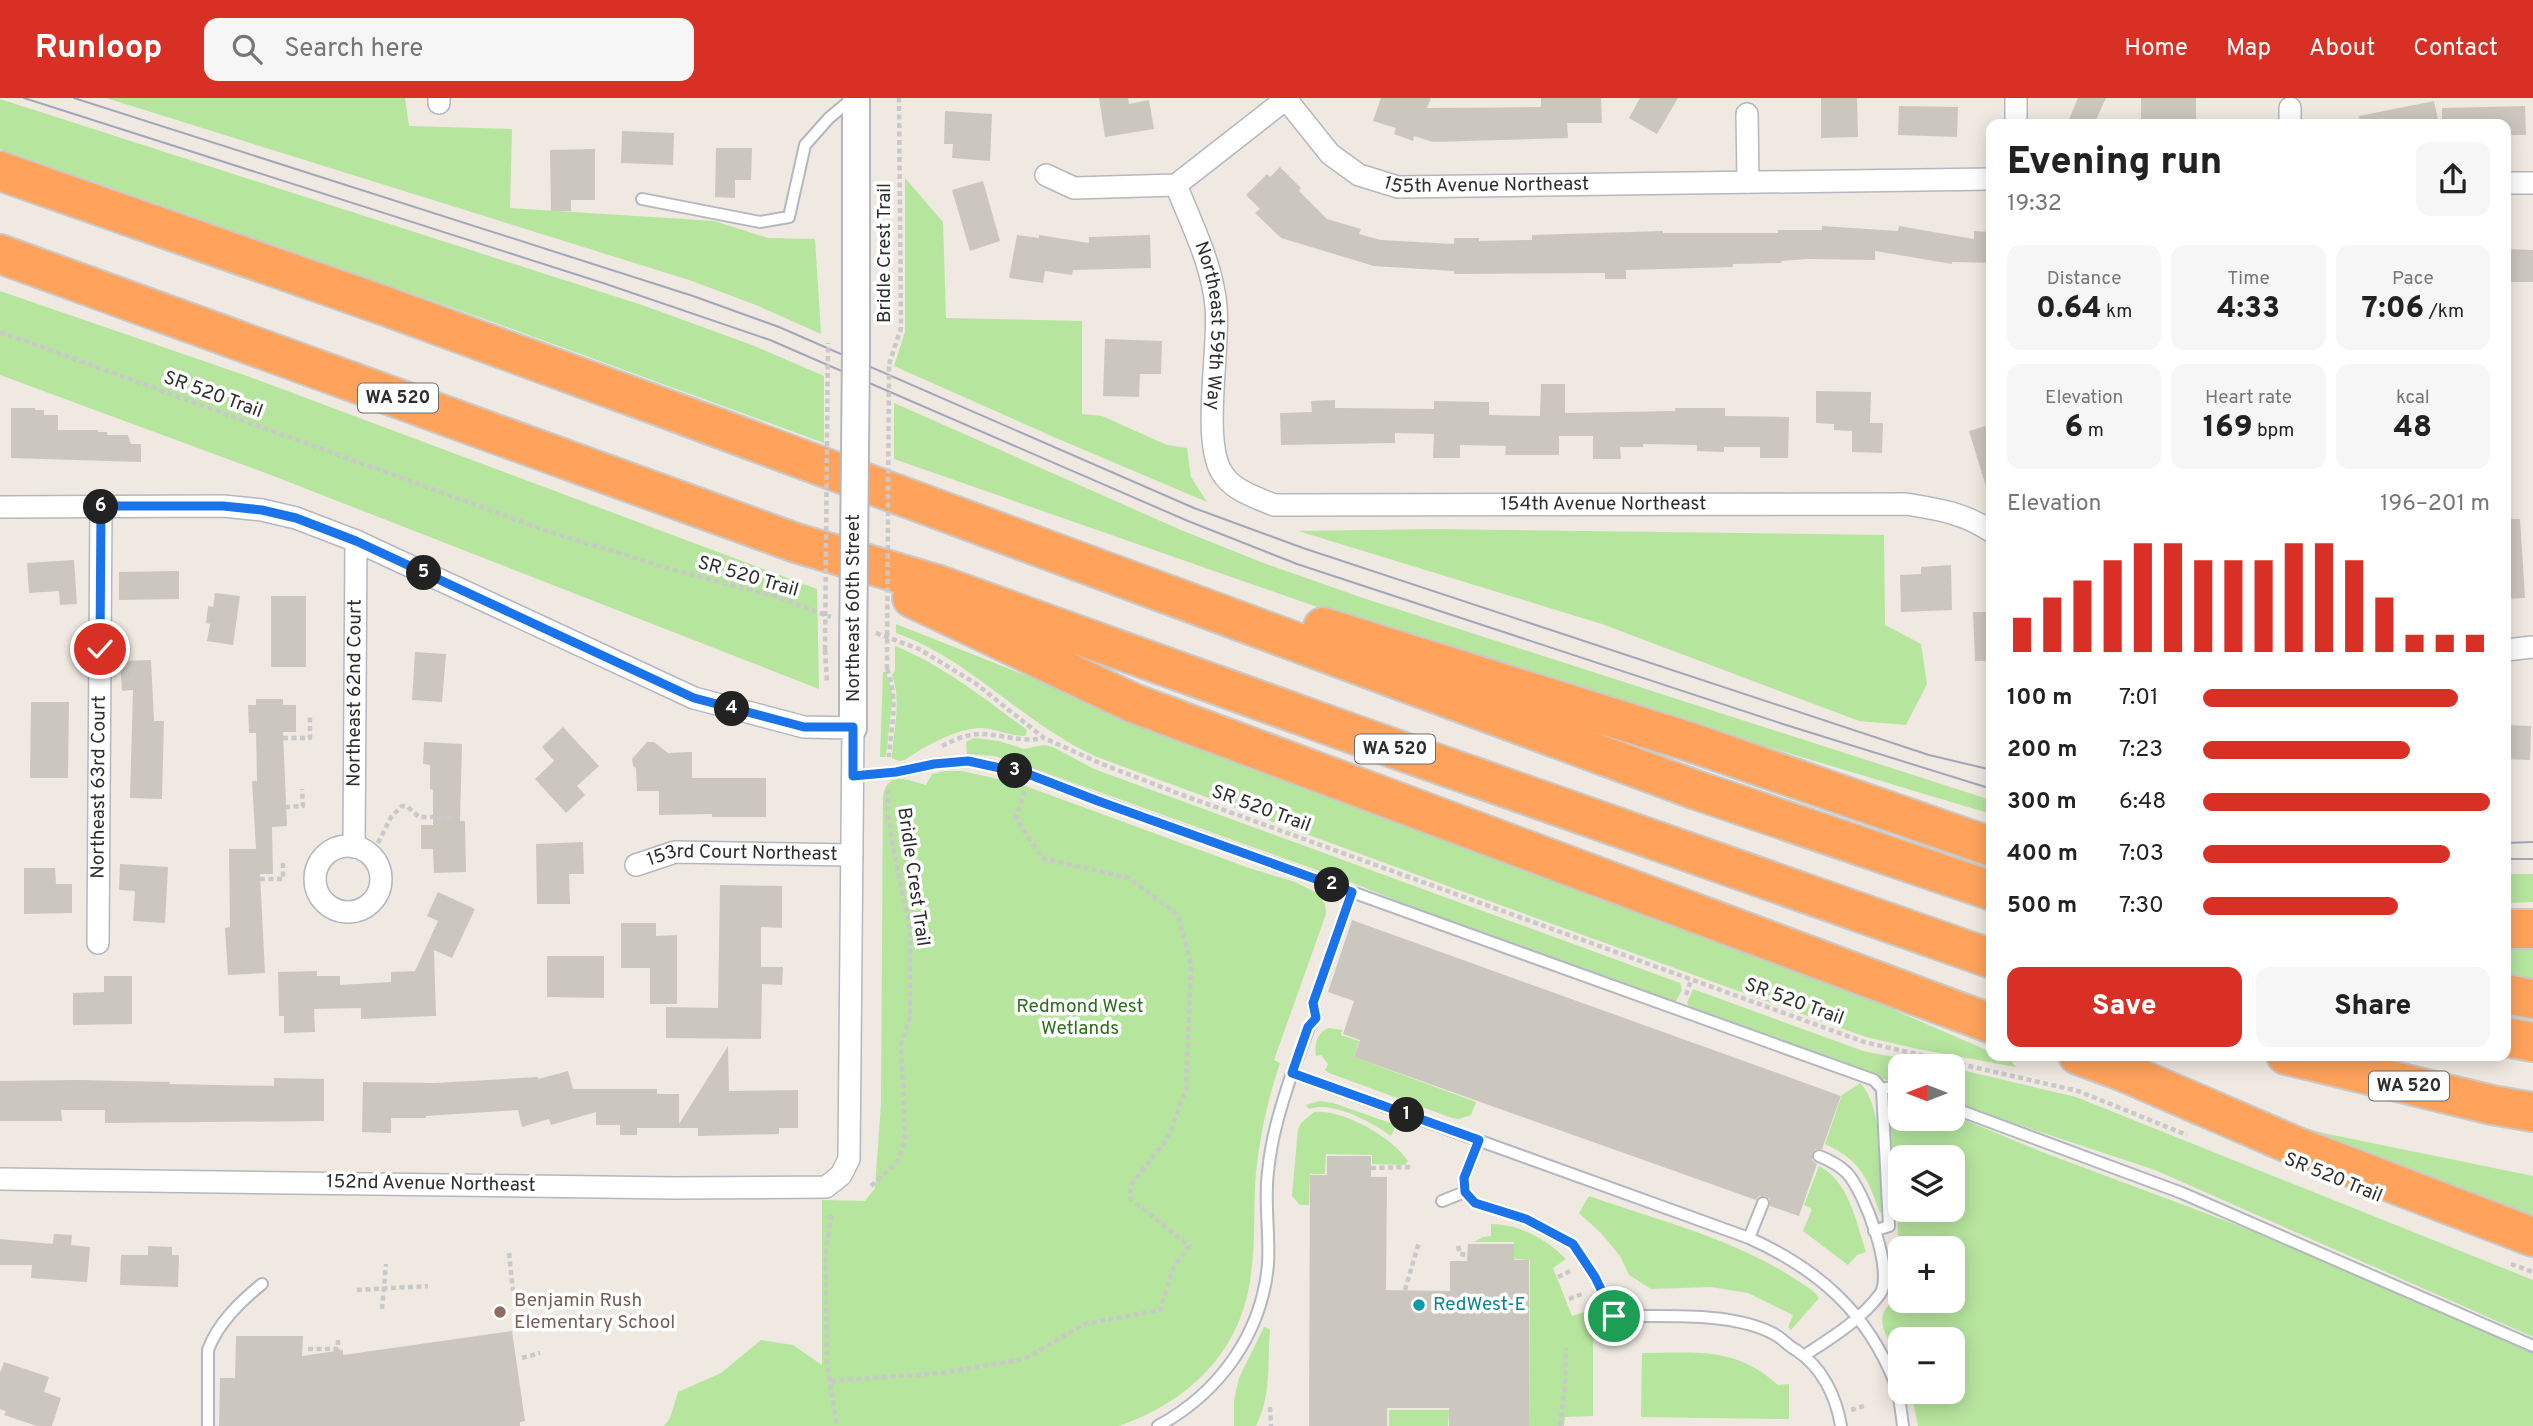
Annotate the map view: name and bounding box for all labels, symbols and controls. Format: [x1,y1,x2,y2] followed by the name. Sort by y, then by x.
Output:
[204,18,694,81] search box
[35,28,162,70] text: Runloop
[228,30,266,68] icon: search
[284,33,423,66] text: Search here
[2124,34,2188,64] text: Home
[2226,34,2271,64] text: Map
[2309,34,2375,64] text: About
[2413,34,2498,64] text: Contact
[2007,139,2222,188] text: Evening run
[2416,142,2490,216] button: share
[1381,171,1589,200] street label: 155th Avenue Northeast
[873,183,897,323] street label: Bridle Crest Trail
[2007,190,2062,219] text: 19:32
[1188,238,1229,410] street label: Northeast 59th Way
[2047,267,2121,291] text: Distance
[2227,267,2270,291] text: Time
[2392,267,2434,291] text: Pace
[2036,291,2102,328] text: 0.64
[2217,291,2280,328] text: 4:33
[2362,291,2424,328] text: 7:06
[2102,300,2132,324] text: km
[2424,300,2464,324] text: /km
[160,366,266,424] street label: SR 520 Trail
[358,384,438,412] road number: WA 520
[2045,386,2123,410] text: Elevation
[2205,386,2292,410] text: Heart rate
[2396,386,2430,410] text: kcal
[2065,410,2083,447] text: 6
[2203,410,2253,447] text: 169
[2394,410,2432,447] text: 48
[2083,419,2104,443] text: m
[2253,419,2294,443] text: bpm
[84,490,119,524] pin: 6
[2007,490,2102,519] text: Elevation
[2380,490,2490,519] text: 196–201 m
[1500,492,1706,517] street label: 154th Avenue Northeast
[95,494,106,518] text: 6
[842,514,866,702] street label: Northeast 60th Street
[695,551,801,603] street label: SR 520 Trail
[406,556,442,590] pin: 5
[418,560,429,584] text: 5
[342,599,368,787] street label: Northeast 62nd Court
[70,619,130,679] pin
[81,630,119,668] icon: check
[2007,684,2072,713] text: 100 m
[2119,684,2159,713] text: 7:01
[714,692,750,726] pin: 4
[86,695,112,879] street label: Northeast 63rd Court
[725,696,738,720] text: 4
[1355,734,1435,764] road number: WA 520
[2007,736,2077,765] text: 200 m
[2119,736,2163,765] text: 7:23
[998,754,1032,788] pin: 3
[1009,758,1020,782] text: 3
[1208,780,1314,838] street label: SR 520 Trail
[2007,788,2077,817] text: 300 m
[2119,788,2166,817] text: 6:48
[891,806,935,948] street label: Bridle Crest Trail
[644,840,838,872] street label: 153rd Court Northeast
[2007,840,2078,869] text: 400 m
[2119,840,2164,869] text: 7:03
[1314,868,1350,902] pin: 2
[1326,872,1337,896] text: 2
[2007,892,2077,921] text: 500 m
[2119,892,2164,921] text: 7:30
[2007,967,2242,1047] button: Save
[2256,967,2490,1047] button: Share
[1741,973,1847,1031] street label: SR 520 Trail
[1016,995,1144,1041] park label: Redmond West Wetlands
[1888,1054,1965,1130] north arrow
[1888,1054,1965,1404] map controls
[2369,1071,2449,1100] road number: WA 520
[1390,1098,1424,1132] pin: 1
[1403,1102,1410,1126] text: 1
[1888,1145,1965,1222] button: layers
[2280,1147,2386,1209] street label: SR 520 Trail
[326,1170,536,1198] street label: 152nd Avenue Northeast
[1888,1236,1965,1313] button: +
[1584,1286,1644,1346] pin
[514,1289,675,1335] place label: Benjamin Rush Elementary School
[1433,1293,1526,1317] place label: RedWest-E
[1411,1297,1427,1313] marker: RedWest-E
[1595,1297,1633,1335] icon: arrive
[492,1304,508,1320] marker: Benjamin Rush Elementary School
[1888,1327,1965,1404] button: −

